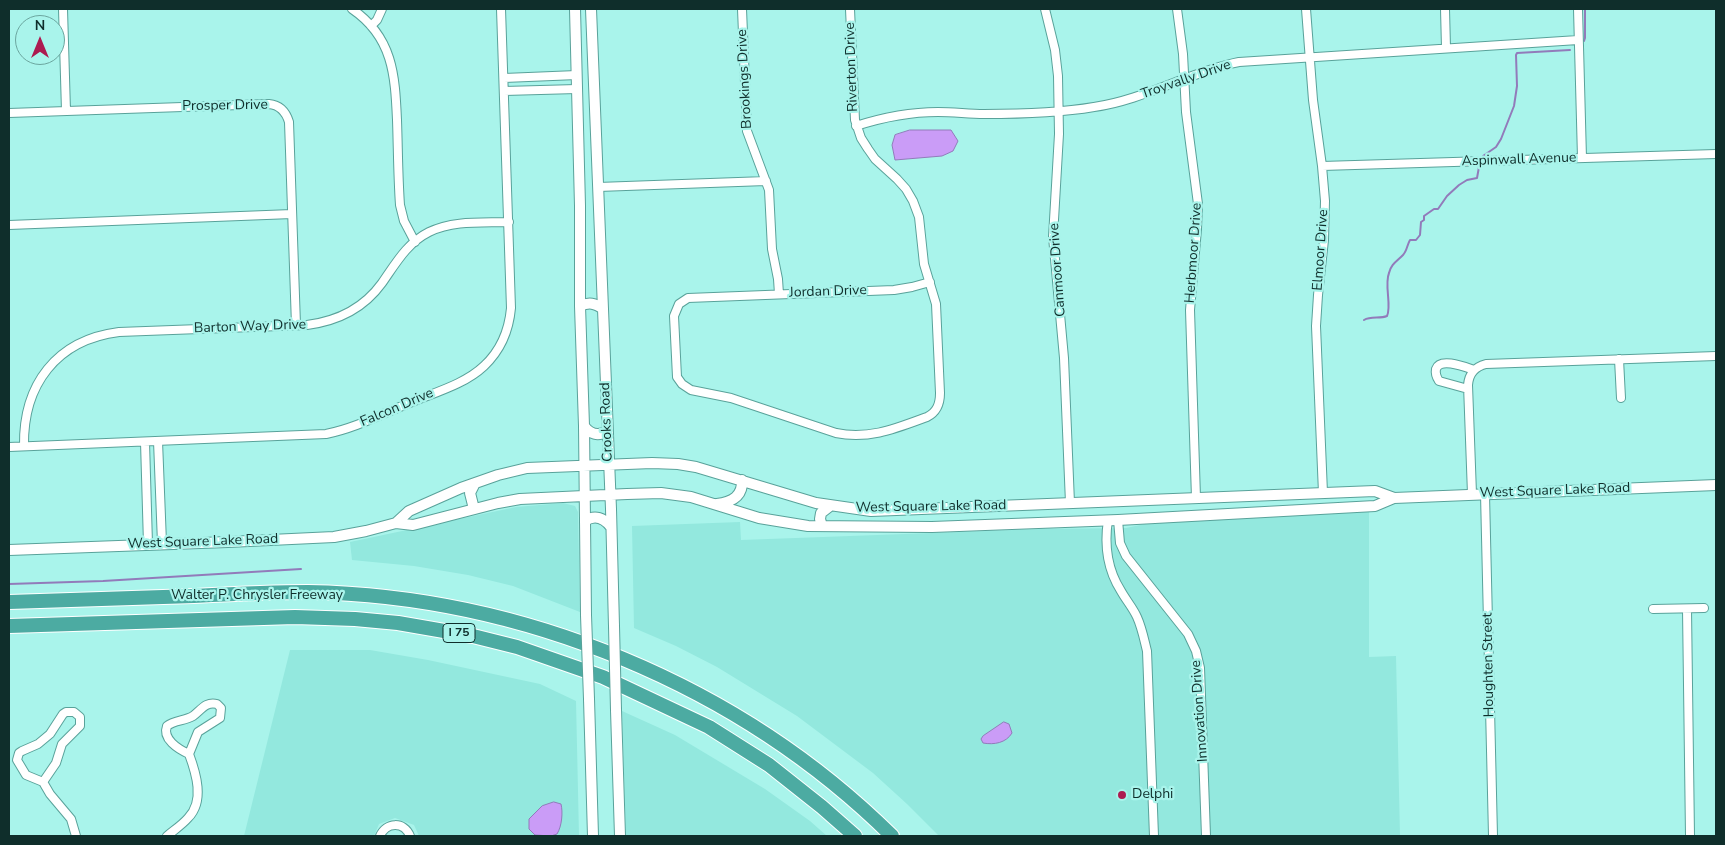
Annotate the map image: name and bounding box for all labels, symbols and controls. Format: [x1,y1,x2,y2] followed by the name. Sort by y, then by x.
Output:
[15,15,65,65] north arrow
[35,16,45,35] text: N
[842,22,862,112] street label: Riverton Drive
[734,29,756,129] street label: Brookings Drive
[1139,57,1233,103] street label: Troyvally Drive
[182,97,268,115] street label: Prosper Drive
[1461,150,1577,170] street label: Aspinwall Avenue
[1182,202,1206,304] street label: Herbmoor Drive
[1310,209,1332,291] street label: Elmoor Drive
[1046,223,1070,317] street label: Canmoor Drive
[789,282,867,302] street label: Jordan Drive
[194,317,306,337] street label: Barton Way Drive
[597,382,617,462] street label: Crooks Road
[358,385,436,431] street label: Falcon Drive
[1479,480,1631,502] street label: West Square Lake Road
[856,497,1006,517] street label: West Square Lake Road
[127,531,279,553] street label: West Square Lake Road
[171,588,343,604] street label: Walter P. Chrysler Freeway
[1480,613,1498,717] street label: Houghten Street
[443,624,475,642] road number: I 75
[1188,659,1212,763] street label: Innovation Drive
[1132,787,1173,803] place label: Delphi
[1116,789,1128,801] marker: Delphi

